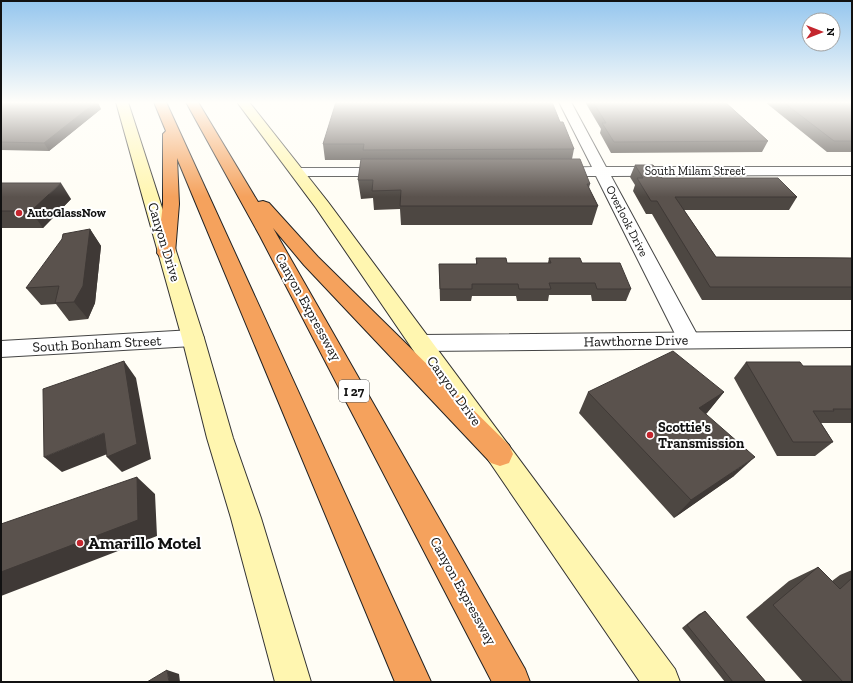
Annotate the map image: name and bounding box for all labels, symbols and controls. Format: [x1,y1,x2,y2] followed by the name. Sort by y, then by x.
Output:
[801,12,841,52] north arrow
[824,28,837,37] text: N
[645,164,746,178] street label: South Milam Street
[603,183,651,259] street label: Overlook Drive
[144,200,184,284] street label: Canyon Drive
[27,206,107,220] place label: AutoGlassNow
[14,208,24,218] marker: AutoGlassNow
[271,250,345,365] street label: Canyon Expressway
[32,332,163,356] street label: South Bonham Street
[584,332,689,350] street label: Hawthorne Drive
[423,353,485,429] street label: Canyon Drive
[339,380,369,402] road number: I 27
[658,419,745,452] place label: Scottie's Transmission
[645,430,655,440] marker: Scottie's Transmission
[88,533,201,553] place label: Amarillo Motel
[426,534,500,649] street label: Canyon Expressway
[75,538,85,548] marker: Amarillo Motel

